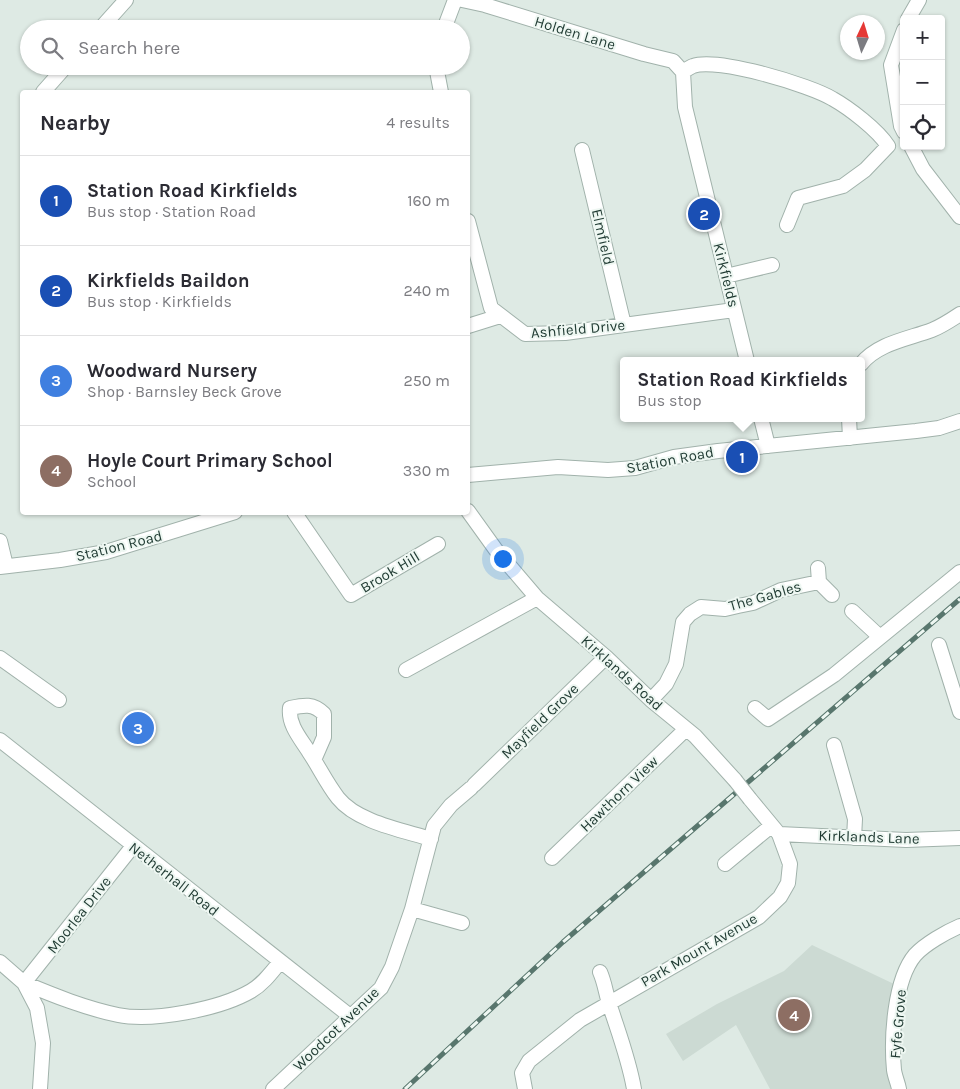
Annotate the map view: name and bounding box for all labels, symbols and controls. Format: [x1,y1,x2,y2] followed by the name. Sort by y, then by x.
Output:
[532,12,618,54] street label: Holden Lane
[840,15,885,60] north arrow
[900,15,945,150] map controls
[900,15,945,60] button: +
[20,20,470,75] search box
[38,34,66,62] icon: search
[78,37,180,59] text: Search here
[900,60,945,105] button: −
[900,105,945,150] button: locate
[40,111,110,135] text: Nearby
[386,113,450,132] text: 4 results
[87,180,298,202] text: Station Road Kirkfields
[53,191,59,210] text: 1
[407,191,450,210] text: 160 m
[688,195,720,233] pin: 2
[87,202,256,221] text: Bus stop · Station Road
[588,207,618,267] street label: Elmfield
[709,241,743,309] street label: Kirkfields
[87,270,250,292] text: Kirkfields Baildon
[51,281,61,300] text: 2
[404,281,450,300] text: 240 m
[87,292,232,311] text: Bus stop · Kirkfields
[530,316,626,342] street label: Ashfield Drive
[620,357,865,422] popup
[87,360,257,382] text: Woodward Nursery
[637,369,848,391] text: Station Road Kirkfields
[51,371,61,390] text: 3
[403,371,450,390] text: 250 m
[87,382,282,401] text: Shop · Barnsley Beck Grove
[637,391,702,410] text: Bus stop
[726,438,758,476] pin: 1
[625,443,715,477] street label: Station Road
[87,450,333,472] text: Hoyle Court Primary School
[51,461,61,480] text: 4
[403,461,450,480] text: 330 m
[87,472,137,491] text: School
[74,527,164,565] street label: Station Road
[490,546,516,572] your location
[357,547,423,597] street label: Brook Hill
[727,577,803,615] street label: The Gables
[577,632,667,714] street label: Kirklands Road
[498,680,582,762] street label: Mayfield Grove
[122,709,154,747] pin: 3
[576,752,662,836] street label: Hawthorn View
[818,826,920,848] street label: Kirklands Lane
[125,838,223,920] street label: Netherhall Road
[43,873,115,957] street label: Moorlea Drive
[638,909,760,991] street label: Park Mount Avenue
[289,983,383,1075] street label: Woodcot Avenue
[886,989,910,1059] street label: Fyfe Grove
[778,996,810,1034] pin: 4

